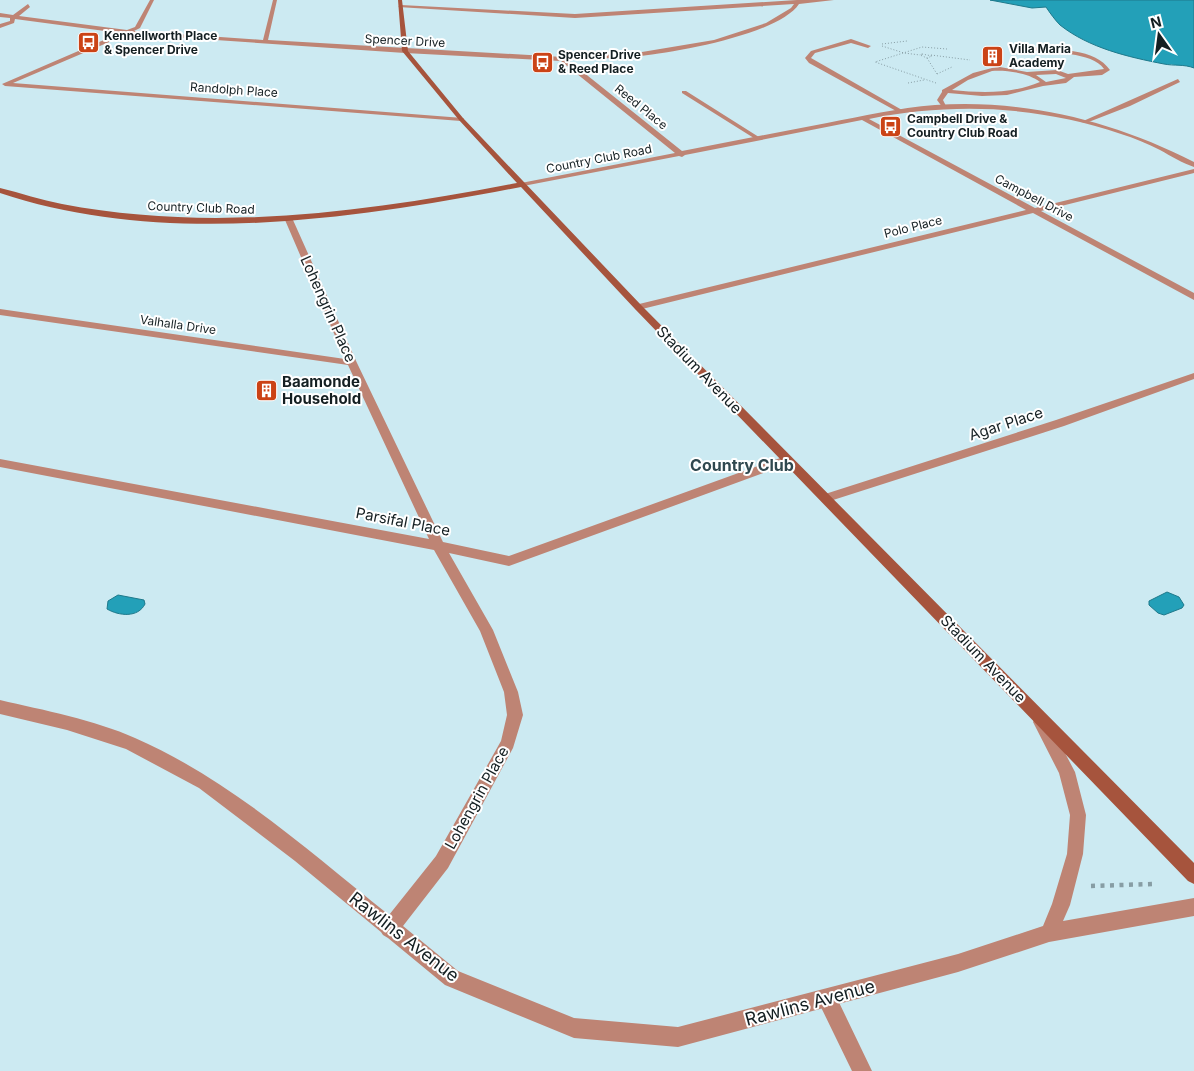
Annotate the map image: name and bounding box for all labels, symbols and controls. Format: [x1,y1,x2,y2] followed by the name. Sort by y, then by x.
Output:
[1134,10,1184,60] north arrow
[1149,12,1163,31] text: N
[104,28,217,57] place label: Kennellworth Place & Spencer Drive
[76,31,100,55] bus stop icon: Kennellworth Place & Spencer Drive
[364,31,446,50] street label: Spencer Drive
[1009,41,1071,70] place label: Villa Maria Academy
[981,44,1005,68] building icon: Villa Maria Academy
[558,47,641,76] place label: Spencer Drive & Reed Place
[530,50,554,74] bus stop icon: Spencer Drive & Reed Place
[190,79,278,100] street label: Randolph Place
[612,81,671,132] street label: Reed Place
[907,111,1017,140] place label: Campbell Drive & Country Club Road
[879,114,903,138] bus stop icon: Campbell Drive & Country Club Road
[545,141,653,176] street label: Country Club Road
[992,171,1076,225] street label: Campbell Drive
[147,198,255,217] street label: Country Club Road
[882,212,944,241] street label: Polo Place
[296,253,360,365] street label: Lohengrin Place
[139,312,217,337] street label: Valhalla Drive
[653,322,746,418] street label: Stadium Avenue
[282,372,361,408] place label: Baamonde Household
[254,379,278,403] building icon: Baamonde Household
[966,403,1045,444] street label: Agar Place
[690,455,794,475] district label: Country Club
[354,503,452,540] street label: Parsifal Place
[937,611,1030,707] street label: Stadium Avenue
[440,743,513,853] street label: Lohengrin Place
[345,887,463,986] street label: Rawlins Avenue
[743,975,877,1030] street label: Rawlins Avenue

